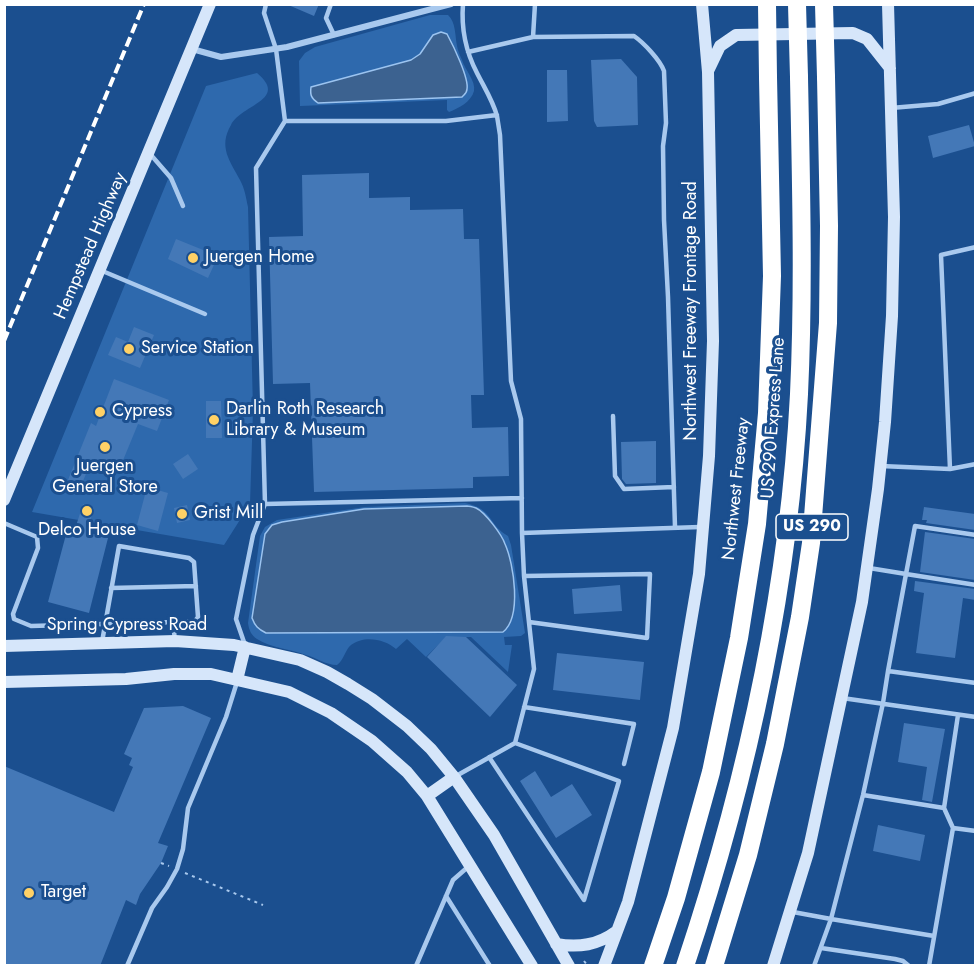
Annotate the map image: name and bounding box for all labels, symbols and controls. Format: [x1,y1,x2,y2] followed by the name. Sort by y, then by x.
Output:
[50,169,132,323] street label: Hempstead Highway
[681,181,703,441] street label: Northwest Freeway Frontage Road
[205,247,314,269] place label: Juergen Home
[186,251,200,265] marker: Juergen Home
[758,337,790,499] street label: US 290 Express Lane
[141,338,254,360] place label: Service Station
[122,342,136,356] marker: Service Station
[226,399,384,442] place label: Darlin Roth Research Library & Museum
[112,401,172,423] place label: Cypress
[93,405,107,419] marker: Cypress
[207,413,221,427] marker: Darlin Roth Research Library & Museum
[719,417,755,561] street label: Northwest Freeway
[98,440,112,454] marker: Juergen General Store
[52,456,158,498] place label: Juergen General Store
[194,503,263,525] place label: Grist Mill
[80,504,94,518] marker: Delco House
[175,507,189,521] marker: Grist Mill
[776,514,848,540] road number: US 290
[38,520,136,542] place label: Delco House
[47,615,207,637] street label: Spring Cypress Road
[41,882,86,904] place label: Target
[22,886,36,900] marker: Target

